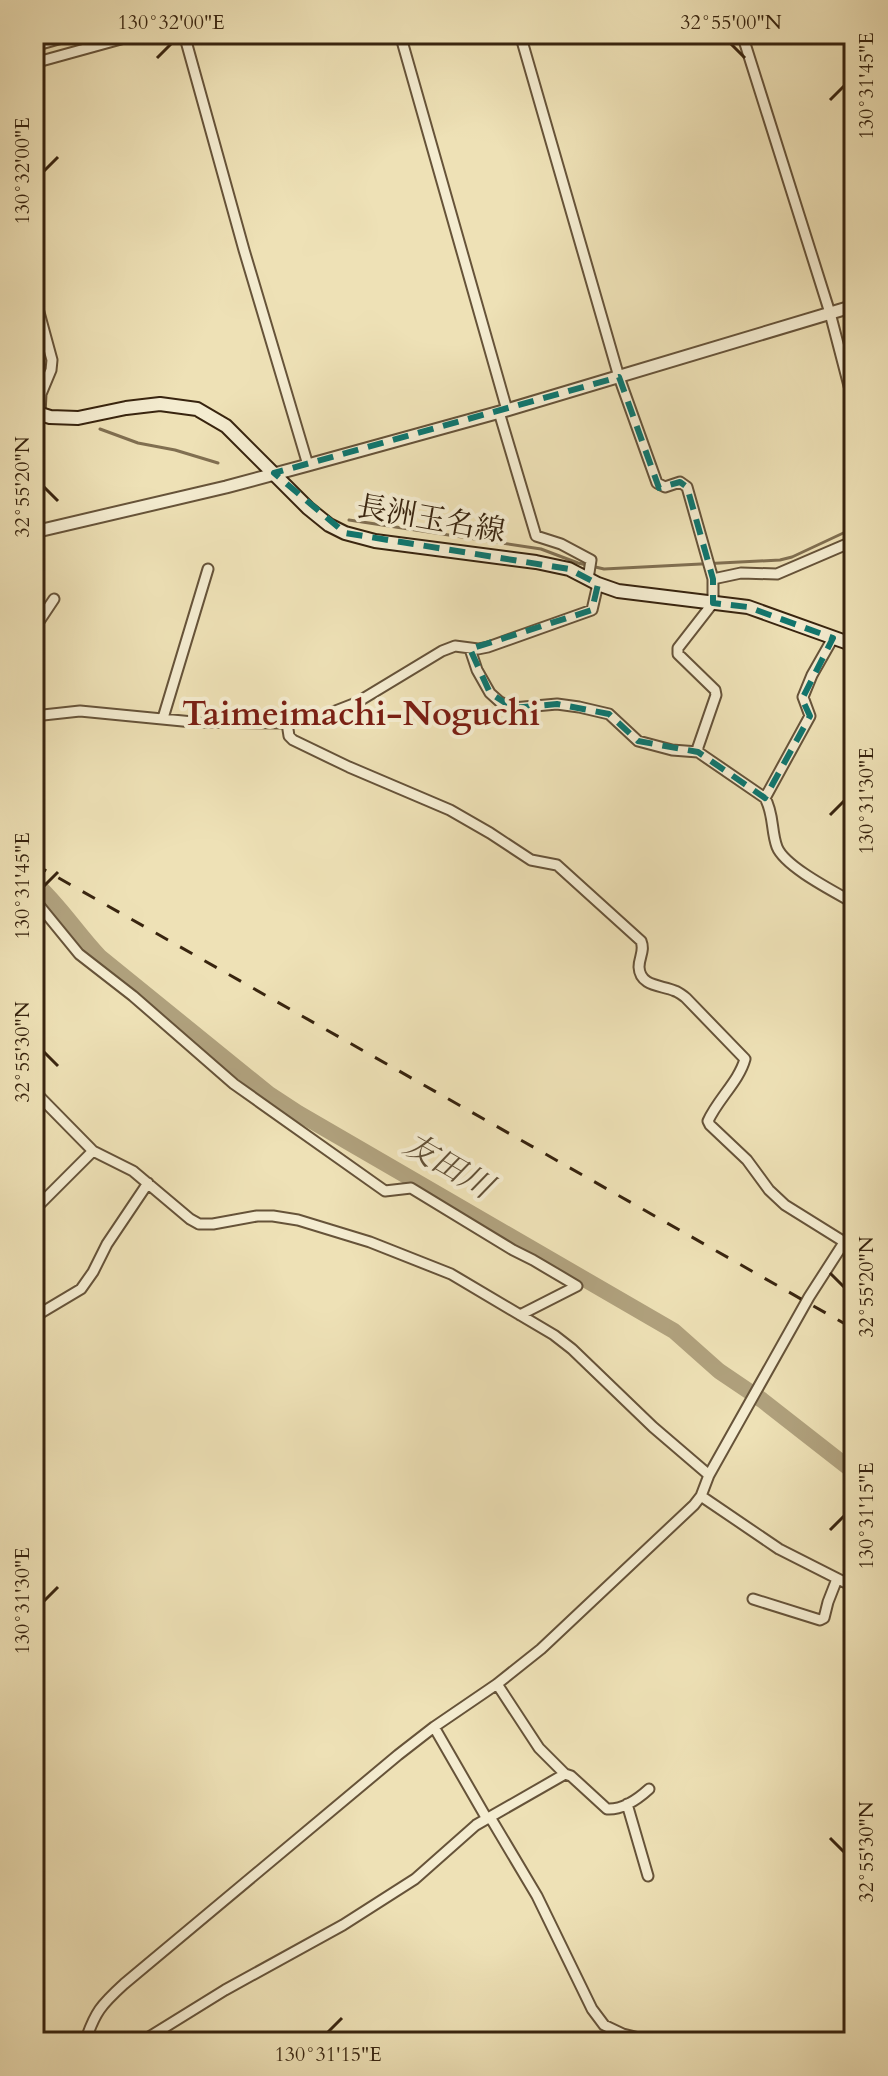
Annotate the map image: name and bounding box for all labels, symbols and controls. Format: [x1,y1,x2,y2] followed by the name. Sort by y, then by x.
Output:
[118,9,224,36] text: 130°32'00"E
[680,9,782,36] text: 32°55'00"N
[853,33,880,139] text: 130°31'45"E
[9,118,36,224] text: 130°32'00"E
[9,436,36,538] text: 32°55'20"N
[354,486,508,552] street label: 長洲玉名線
[182,691,540,737] district label: Taimeimachi-Noguchi
[853,748,880,854] text: 130°31'30"E
[9,833,36,939] text: 130°31'45"E
[9,1001,36,1103] text: 32°55'30"N
[395,1123,503,1211] water label: 友田川
[853,1236,880,1338] text: 32°55'20"N
[853,1463,880,1569] text: 130°31'15"E
[9,1548,36,1654] text: 130°31'30"E
[853,1801,880,1903] text: 32°55'30"N
[275,2041,381,2068] text: 130°31'15"E

